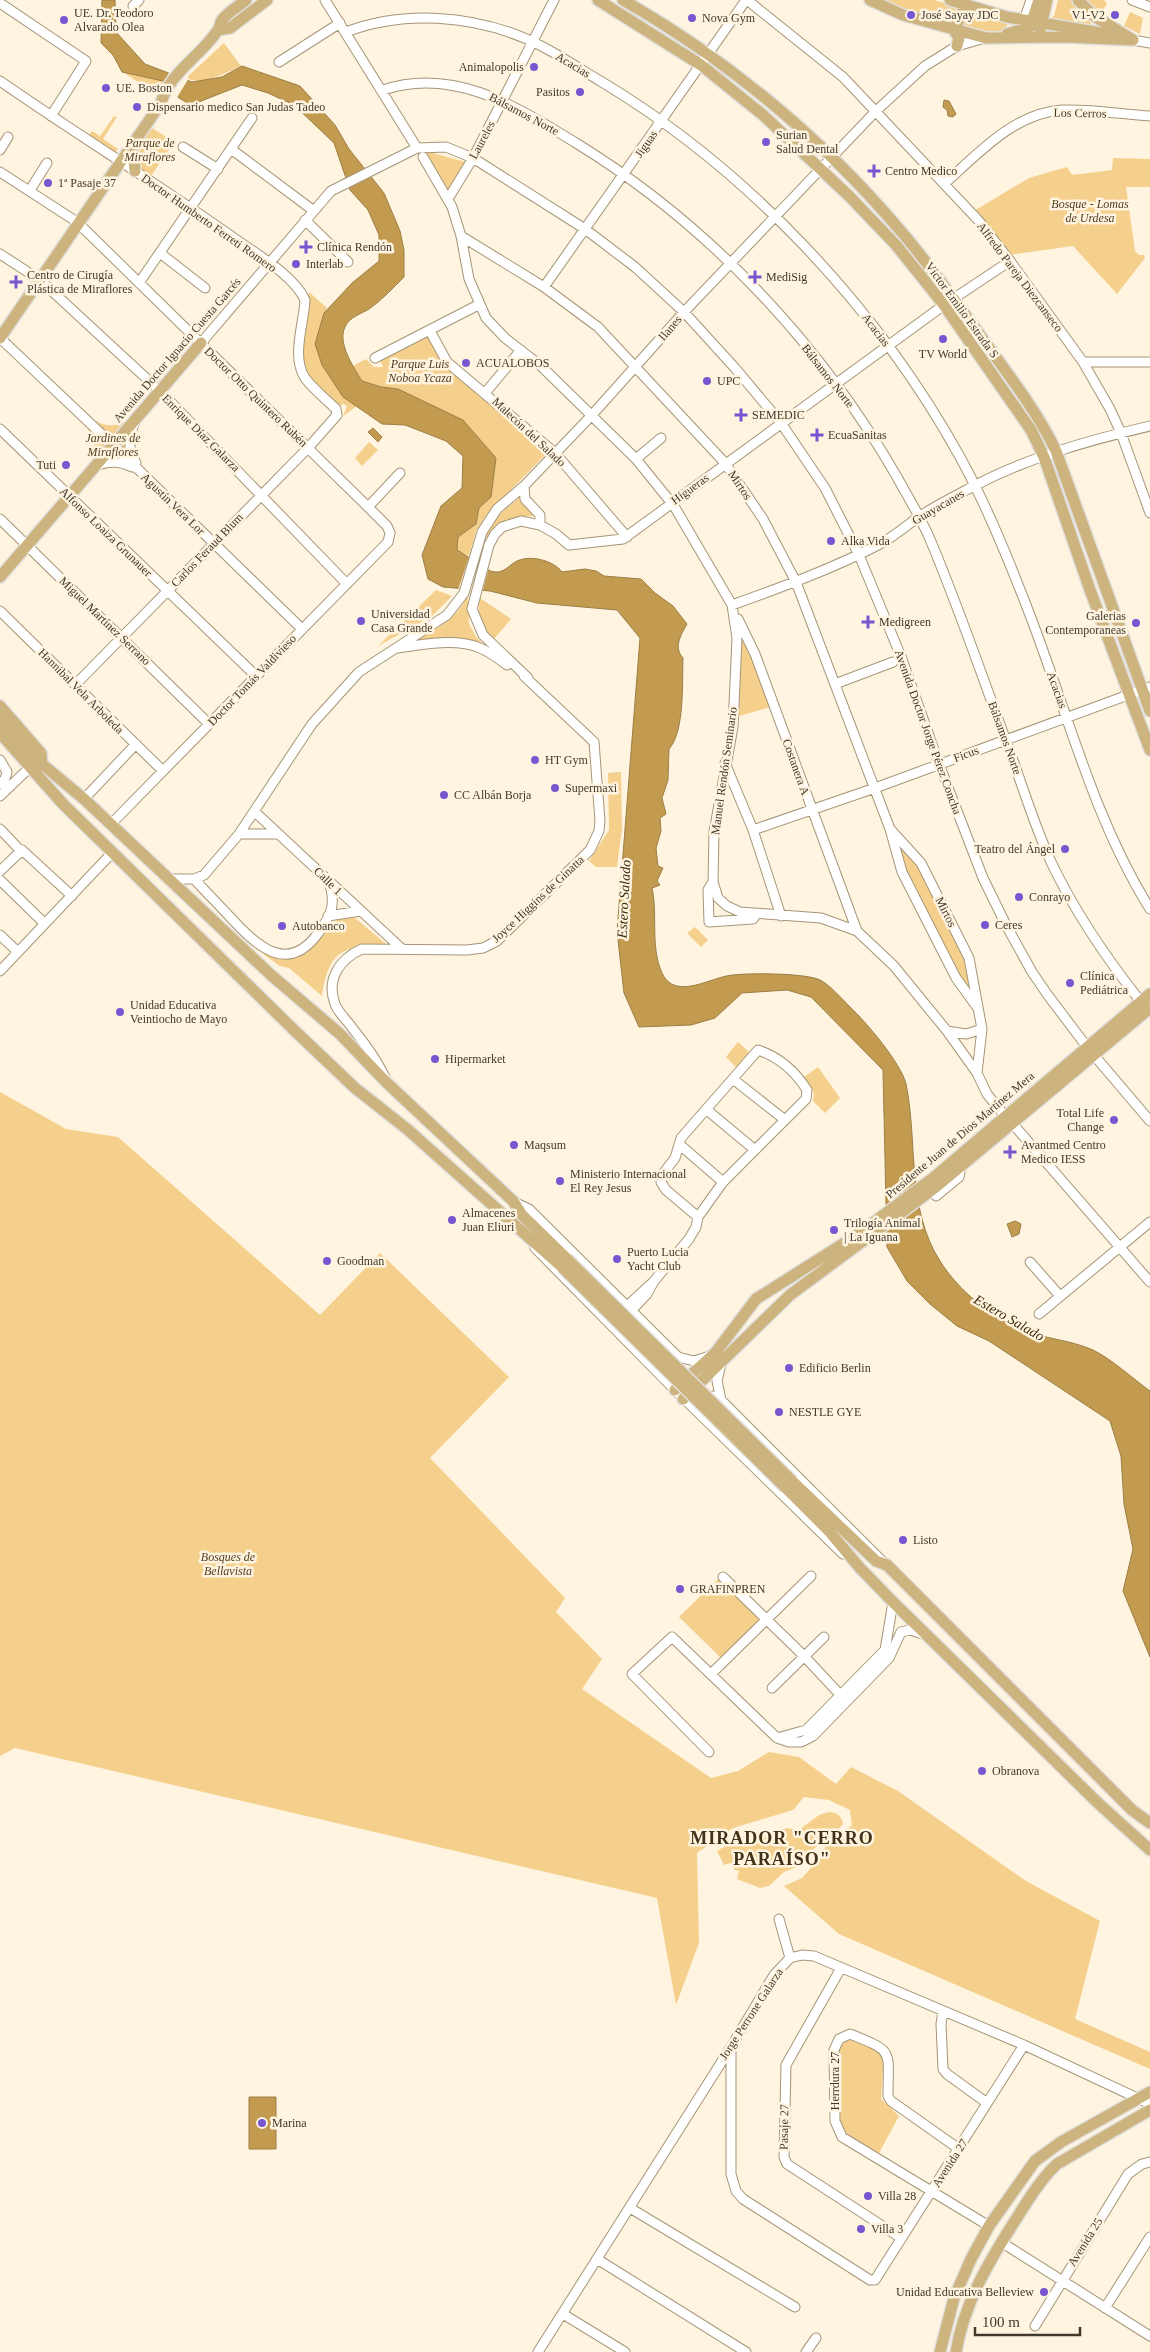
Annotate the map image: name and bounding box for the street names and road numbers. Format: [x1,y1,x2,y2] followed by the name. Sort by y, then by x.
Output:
[553,49,593,81] street label: Acacias
[487,90,561,138] street label: Bálsamos Norte
[1053,106,1107,120] street label: Los Cerros
[466,118,498,162] street label: Laureles
[632,127,661,160] street label: Jiguas
[139,171,279,275] street label: Doctor Humberto Ferreti Romero
[974,219,1066,335] street label: Alfredo Pareja Diezcanseco
[923,259,1001,361] street label: Víctor Emilio Estrada S
[110,275,244,425] street label: Avenida Doctor Ignacio Cuesta Garcés
[859,311,893,350] street label: Acacias
[655,312,685,343] street label: Ilanes
[799,341,857,411] street label: Bálsamos Norte
[202,344,310,450] street label: Doctor Otto Quintero Rubén
[159,391,243,475] street label: Enrique Díaz Galarza
[489,394,569,470] street label: Malecón del Salado
[725,468,755,502] street label: Mirtos
[138,470,208,538] street label: Agustín Vera Lor
[668,470,712,507] street label: Higueras
[57,484,155,580] street label: Alfonso Loaiza Grunauer
[909,486,967,528] street label: Guayacanes
[168,510,246,590] street label: Carlos Feraud Blum
[57,574,153,668] street label: Miguel Martínez Serrano
[205,631,299,729] street label: Doctor Tomás Valdivieso
[35,645,127,737] street label: Hannibal Vela Arboleda
[892,648,965,817] street label: Avenida Doctor Jorge Pérez Concha
[1044,670,1070,711] street label: Acacias
[985,699,1025,777] street label: Bálsamos Norte
[708,706,740,836] street label: Manuel Rendón Seminario
[779,737,813,797] street label: Costanera A
[951,743,981,765] street label: Ficus
[489,852,587,945] street label: Joyce Higgins de Ginatta
[311,864,345,898] street label: Calle 1
[932,895,960,930] street label: Mirtos
[883,1068,1038,1201] street label: Presidente Juan de Dios Martínez Mera
[716,1965,786,2062] street label: Jorge Perrone Galarza
[828,2052,842,2110] street label: Herrdura 27
[777,2104,791,2150] street label: Pasaje 27
[929,2136,971,2190] street label: Avenida 27
[1065,2215,1105,2269] street label: Avenida 25

